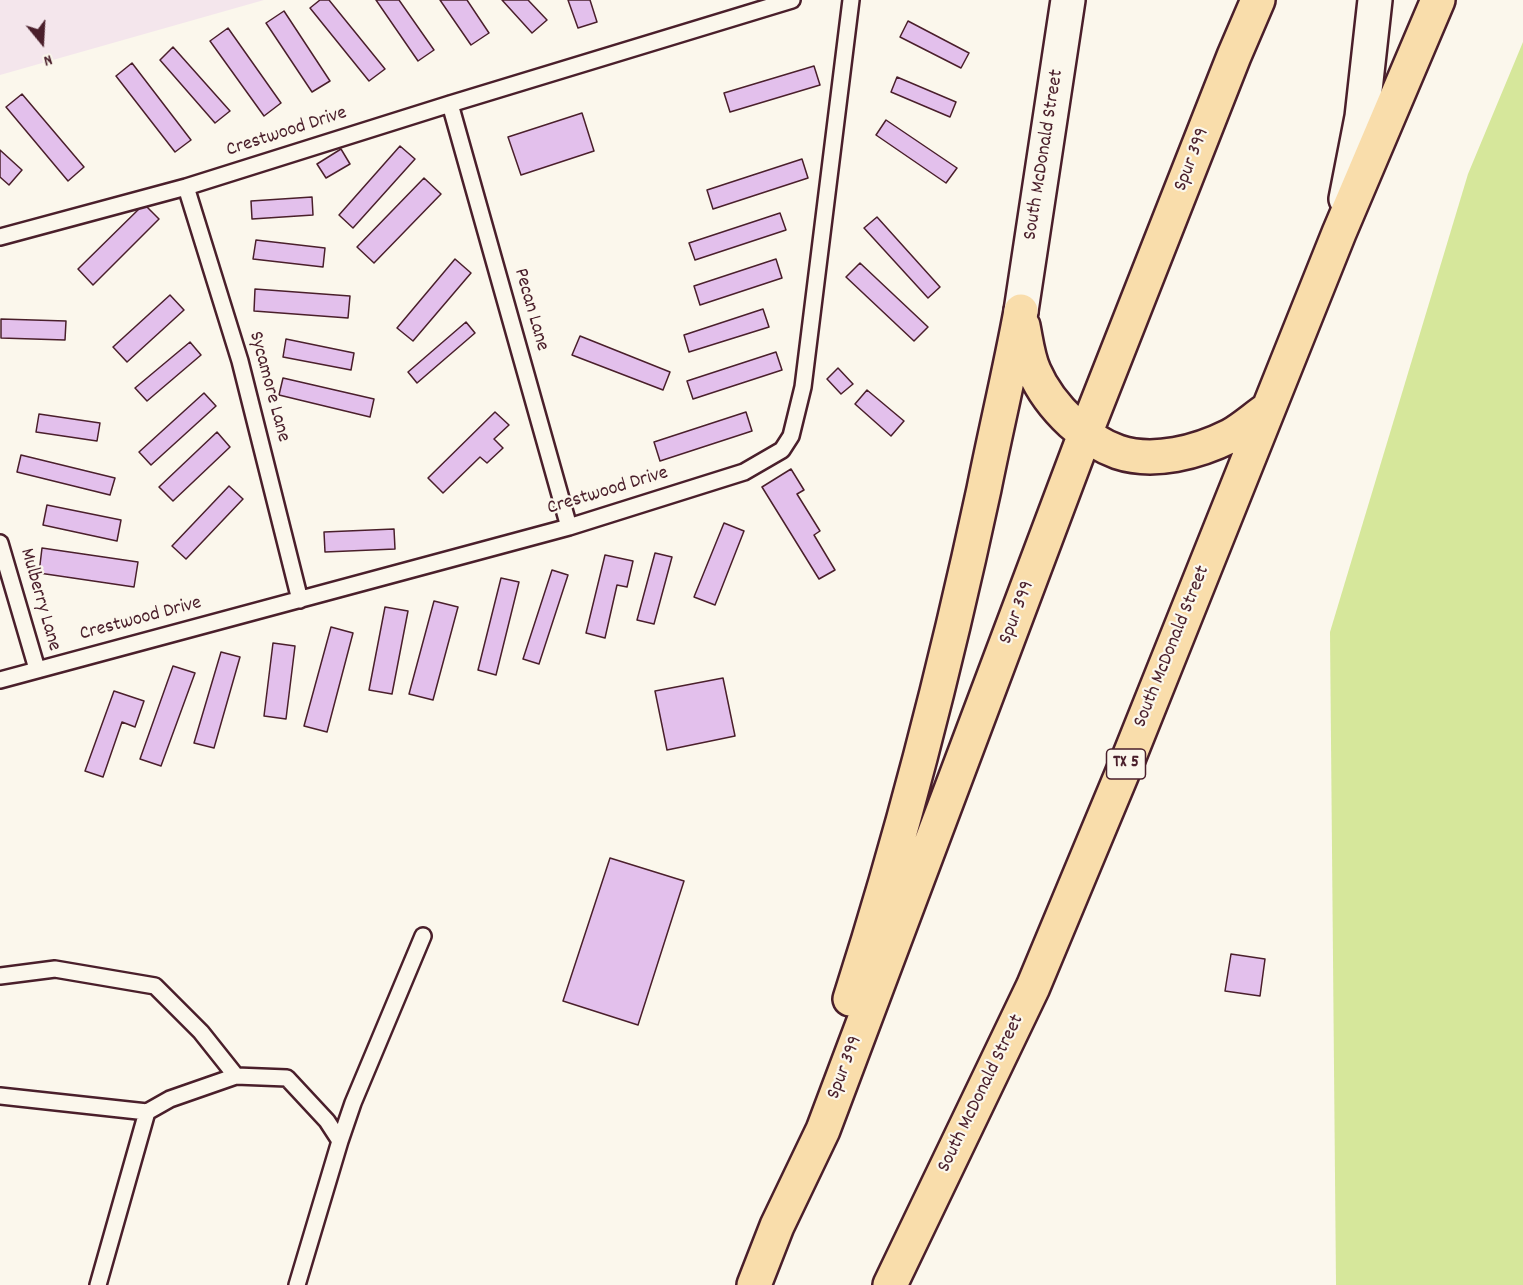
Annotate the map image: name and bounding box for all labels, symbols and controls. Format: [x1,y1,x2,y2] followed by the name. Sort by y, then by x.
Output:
[12,12,72,72] north arrow
[40,47,55,72] text: N
[1020,68,1070,242] street label: South McDonald Street
[224,102,350,164] street label: Crestwood Drive
[1170,125,1216,195] street label: Spur 399
[507,266,553,354] street label: Pecan Lane
[242,329,294,445] street label: Sycamore Lane
[545,462,671,522] street label: Crestwood Drive
[13,546,65,654] street label: Mulberry Lane
[1130,563,1216,731] street label: South McDonald Street
[995,578,1041,648] street label: Spur 399
[77,592,205,648] street label: Crestwood Drive
[1106,749,1146,779] road number: TX 5
[933,1011,1031,1177] street label: South McDonald Street
[823,1033,869,1103] street label: Spur 399

